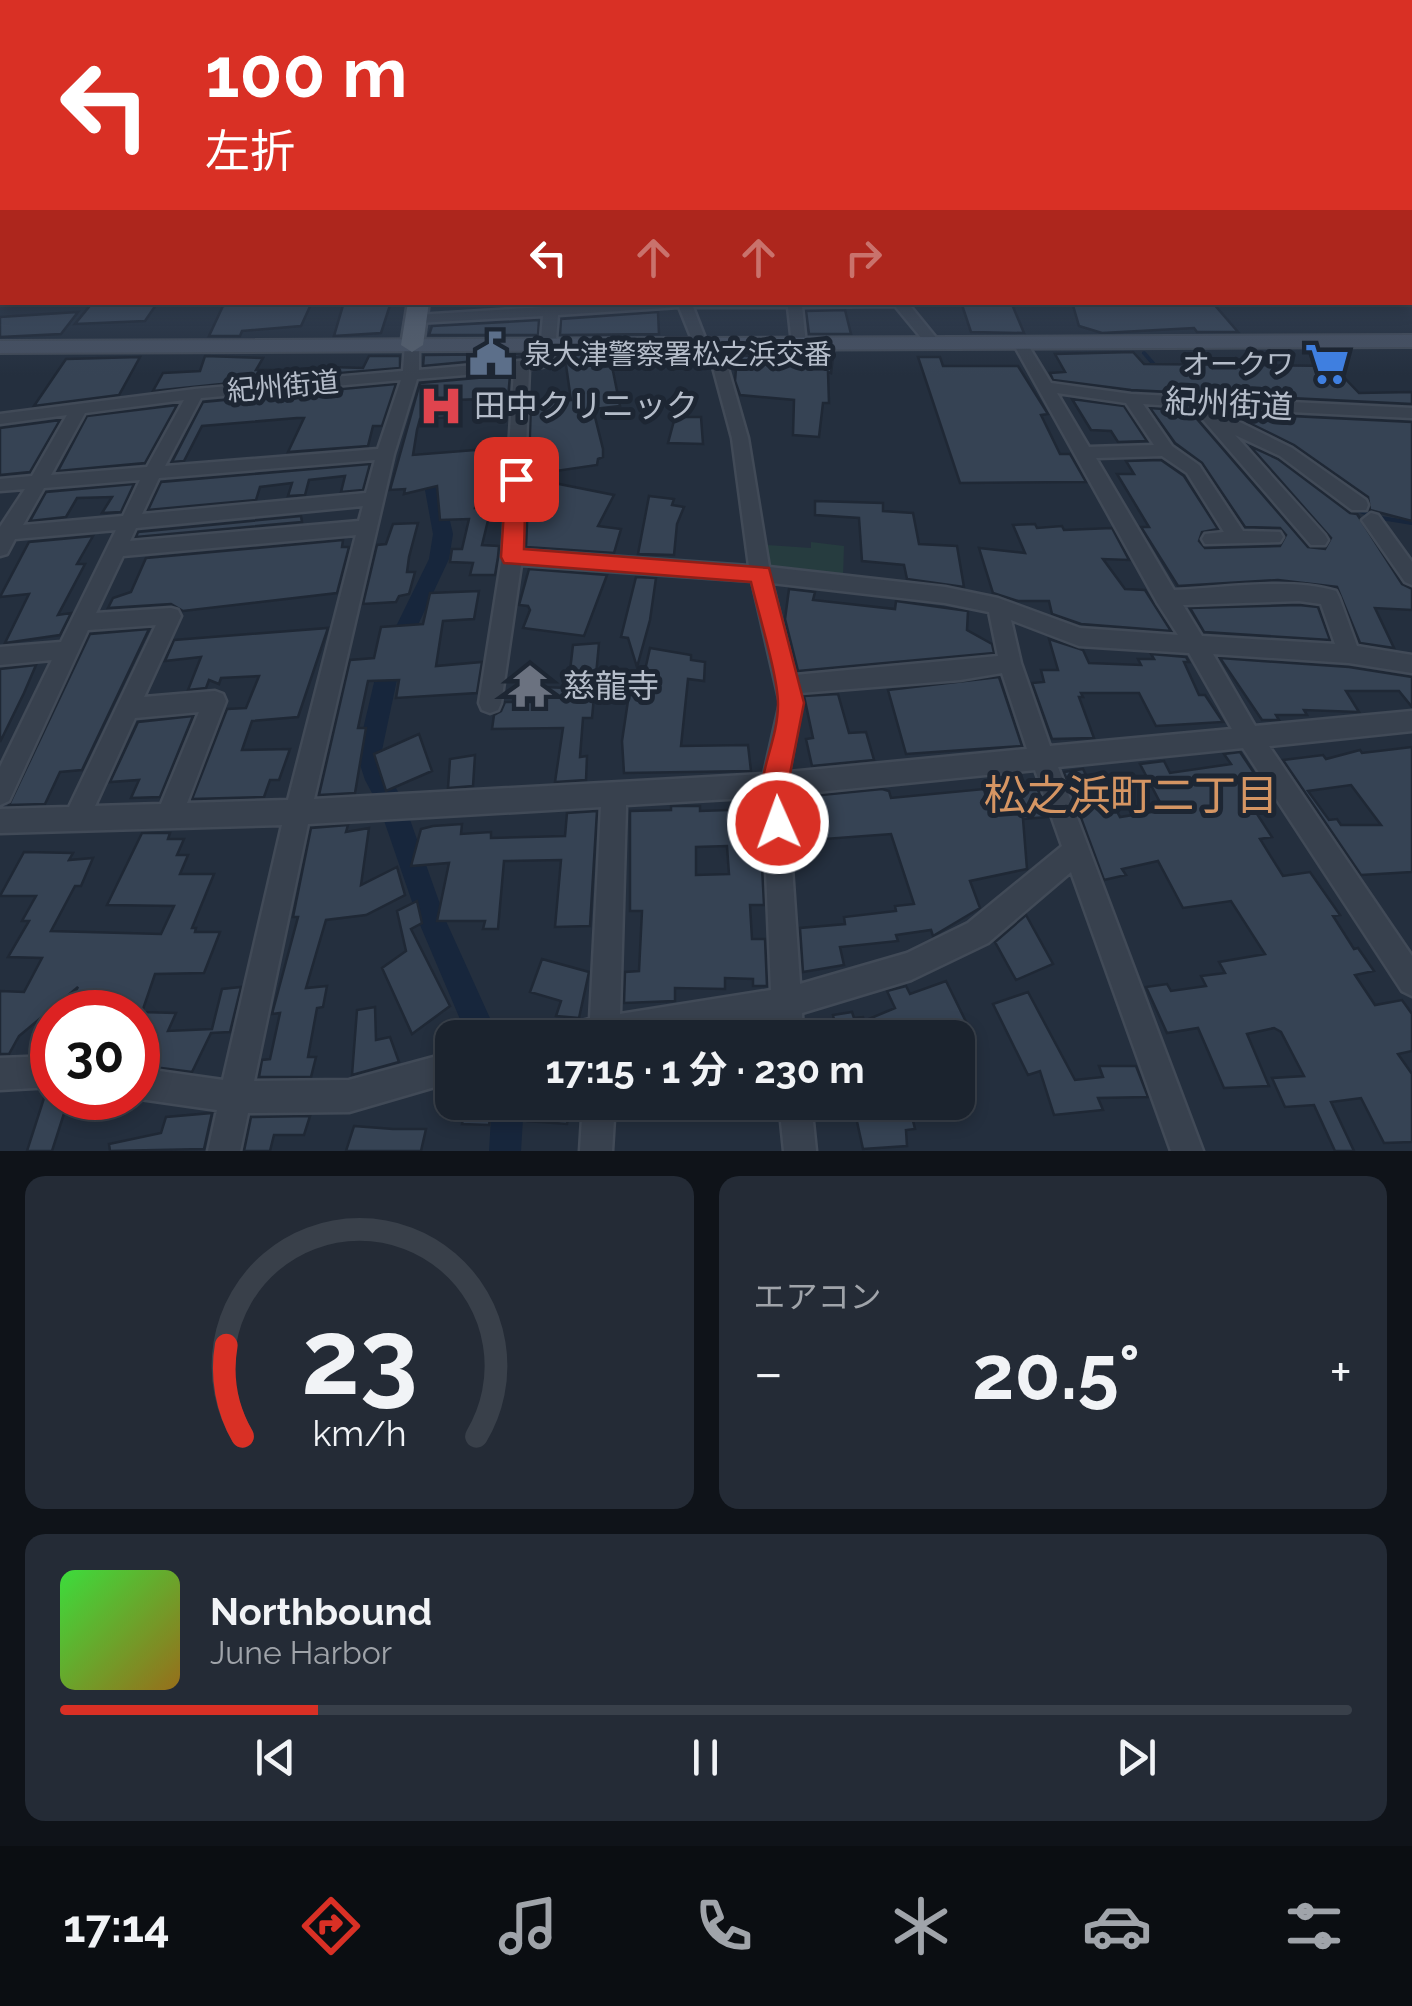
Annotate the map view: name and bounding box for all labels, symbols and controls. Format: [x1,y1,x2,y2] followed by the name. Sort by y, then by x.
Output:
[205,31,408,113] text: 100 m
[40,40,170,170] icon: left
[205,125,295,178] text: 左折
[521,230,576,285] icon: left
[626,230,681,285] icon: ahead
[731,230,786,285] icon: ahead
[836,230,891,285] icon: right
[467,330,515,378] public building icon: 泉大津警察署松之浜交番
[524,338,832,371] place label: 泉大津警察署松之浜交番
[1303,340,1351,388] supermarket icon: オークワ
[1182,348,1294,381] place label: オークワ
[226,365,340,408] street label: 紀州街道
[417,382,465,430] hospital icon: 田中クリニック
[1164,382,1294,425] street label: 紀州街道
[474,387,698,424] place label: 田中クリニック
[474,437,559,522] pin
[489,452,544,507] icon: arrive
[506,662,554,710] temple icon: 慈龍寺
[563,667,659,704] place label: 慈龍寺
[726,771,830,875] position arrow
[984,771,1278,820] district label: 松之浜町二丁目
[30,990,160,1120] speed limit sign: 30
[545,1047,865,1092] text: 17:15 · 1 分 · 230 m
[754,1278,882,1315] text: エアコン
[301,1296,418,1418] text: 23
[972,1328,1140,1417] text: 20.5°
[754,1340,783,1405] text: −
[1329,1340,1352,1405] text: +
[312,1412,406,1454] text: km/h
[210,1589,432,1634] text: Northbound
[210,1634,392,1671] text: June Harbor
[248,1730,303,1785] icon: previous
[678,1730,733,1785] icon: pause
[1109,1730,1164,1785] icon: next
[296,1891,366,1961] icon: directions
[493,1891,563,1961] icon: music
[689,1891,759,1961] icon: phone
[886,1891,956,1961] icon: climate
[1082,1891,1152,1961] icon: car
[1279,1891,1349,1961] icon: filters
[63,1900,170,1953] text: 17:14

